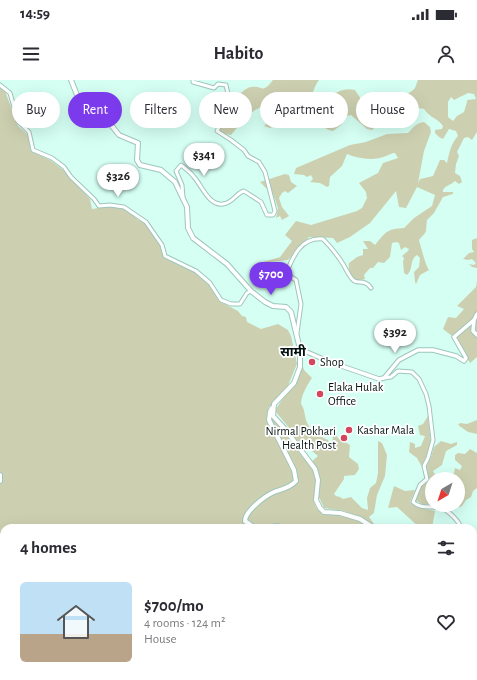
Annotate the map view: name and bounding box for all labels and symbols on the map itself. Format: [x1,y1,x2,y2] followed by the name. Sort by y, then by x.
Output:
[180,143,228,177] pin: $341
[94,164,142,198] pin: $326
[247,262,295,296] pin: $700
[371,320,419,354] pin: $392
[280,344,307,359] district label: सामी
[320,356,344,368] place label: Shop
[307,357,317,367] marker: Shop
[328,381,384,407] place label: Elaka Hulak Office
[315,389,325,399] marker: Elaka Hulak Office
[357,424,415,436] place label: Kashar Mala
[265,425,336,451] place label: Nirmal Pokhari Health Post
[344,425,354,435] marker: Kashar Mala
[339,433,349,443] marker: Nirmal Pokhari Health Post
[425,472,465,512] north arrow

